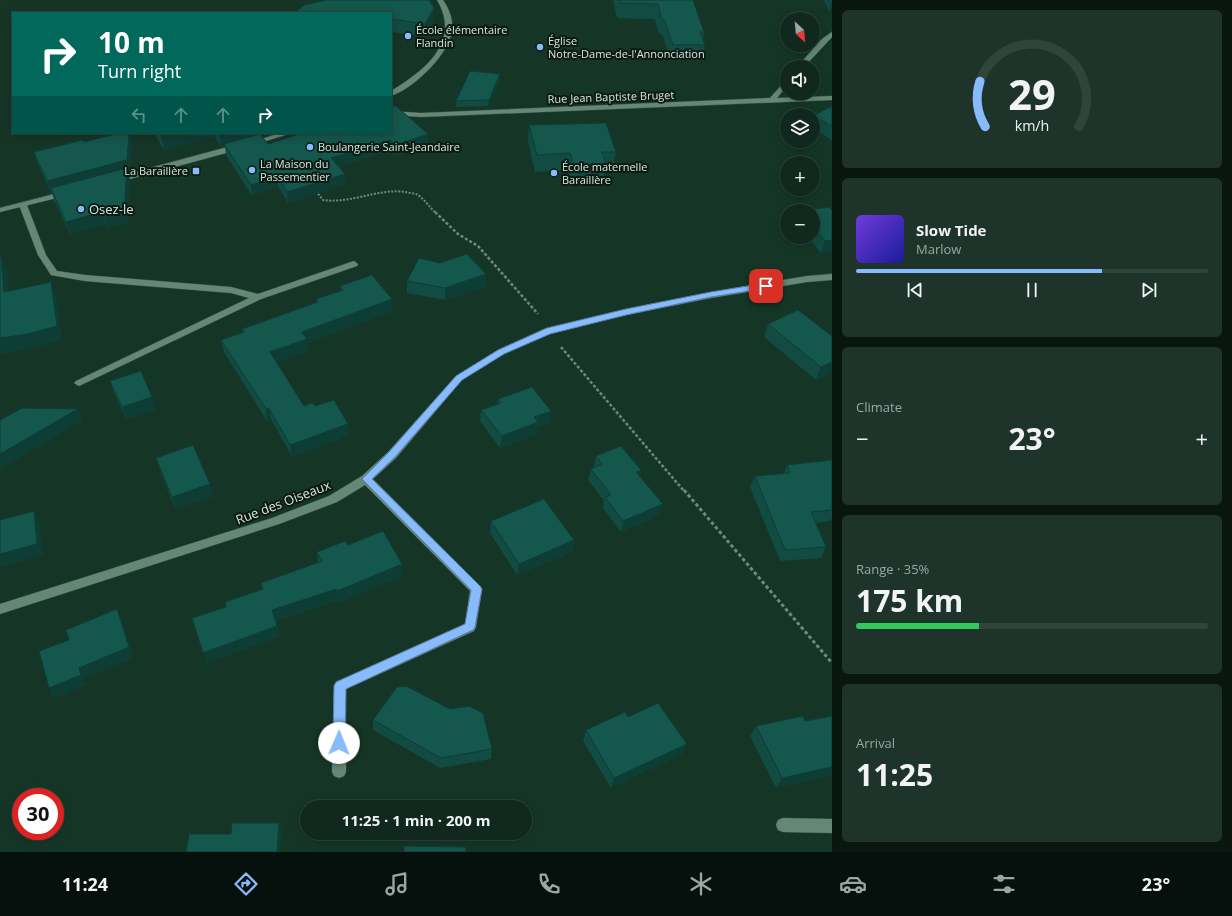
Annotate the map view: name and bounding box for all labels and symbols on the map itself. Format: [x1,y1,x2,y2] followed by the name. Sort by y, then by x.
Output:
[780,12,820,52] north arrow
[416,22,508,50] place label: École élémentaire Flandin
[403,31,413,41] marker: École élémentaire Flandin
[548,33,705,61] place label: Église Notre-Dame-de-l'Annonciation
[535,42,545,52] marker: Église Notre-Dame-de-l'Annonciation
[547,87,675,106] street label: Rue Jean Baptiste Bruget
[318,139,460,154] place label: Boulangerie Saint-Jeandaire
[305,142,315,152] marker: Boulangerie Saint-Jeandaire
[260,156,330,184] place label: La Maison du Passementier
[562,159,647,187] place label: École maternelle Baraillère
[124,163,188,178] place label: La Baraillère
[247,165,257,175] marker: La Maison du Passementier
[191,166,201,176] marker: La Baraillère
[549,168,559,178] marker: École maternelle Baraillère
[89,200,133,218] place label: Osez-le
[76,204,86,214] marker: Osez-le
[749,269,783,303] pin
[233,476,333,528] street label: Rue des Oiseaux
[318,722,360,764] position arrow
[12,788,64,840] speed limit sign: 30

